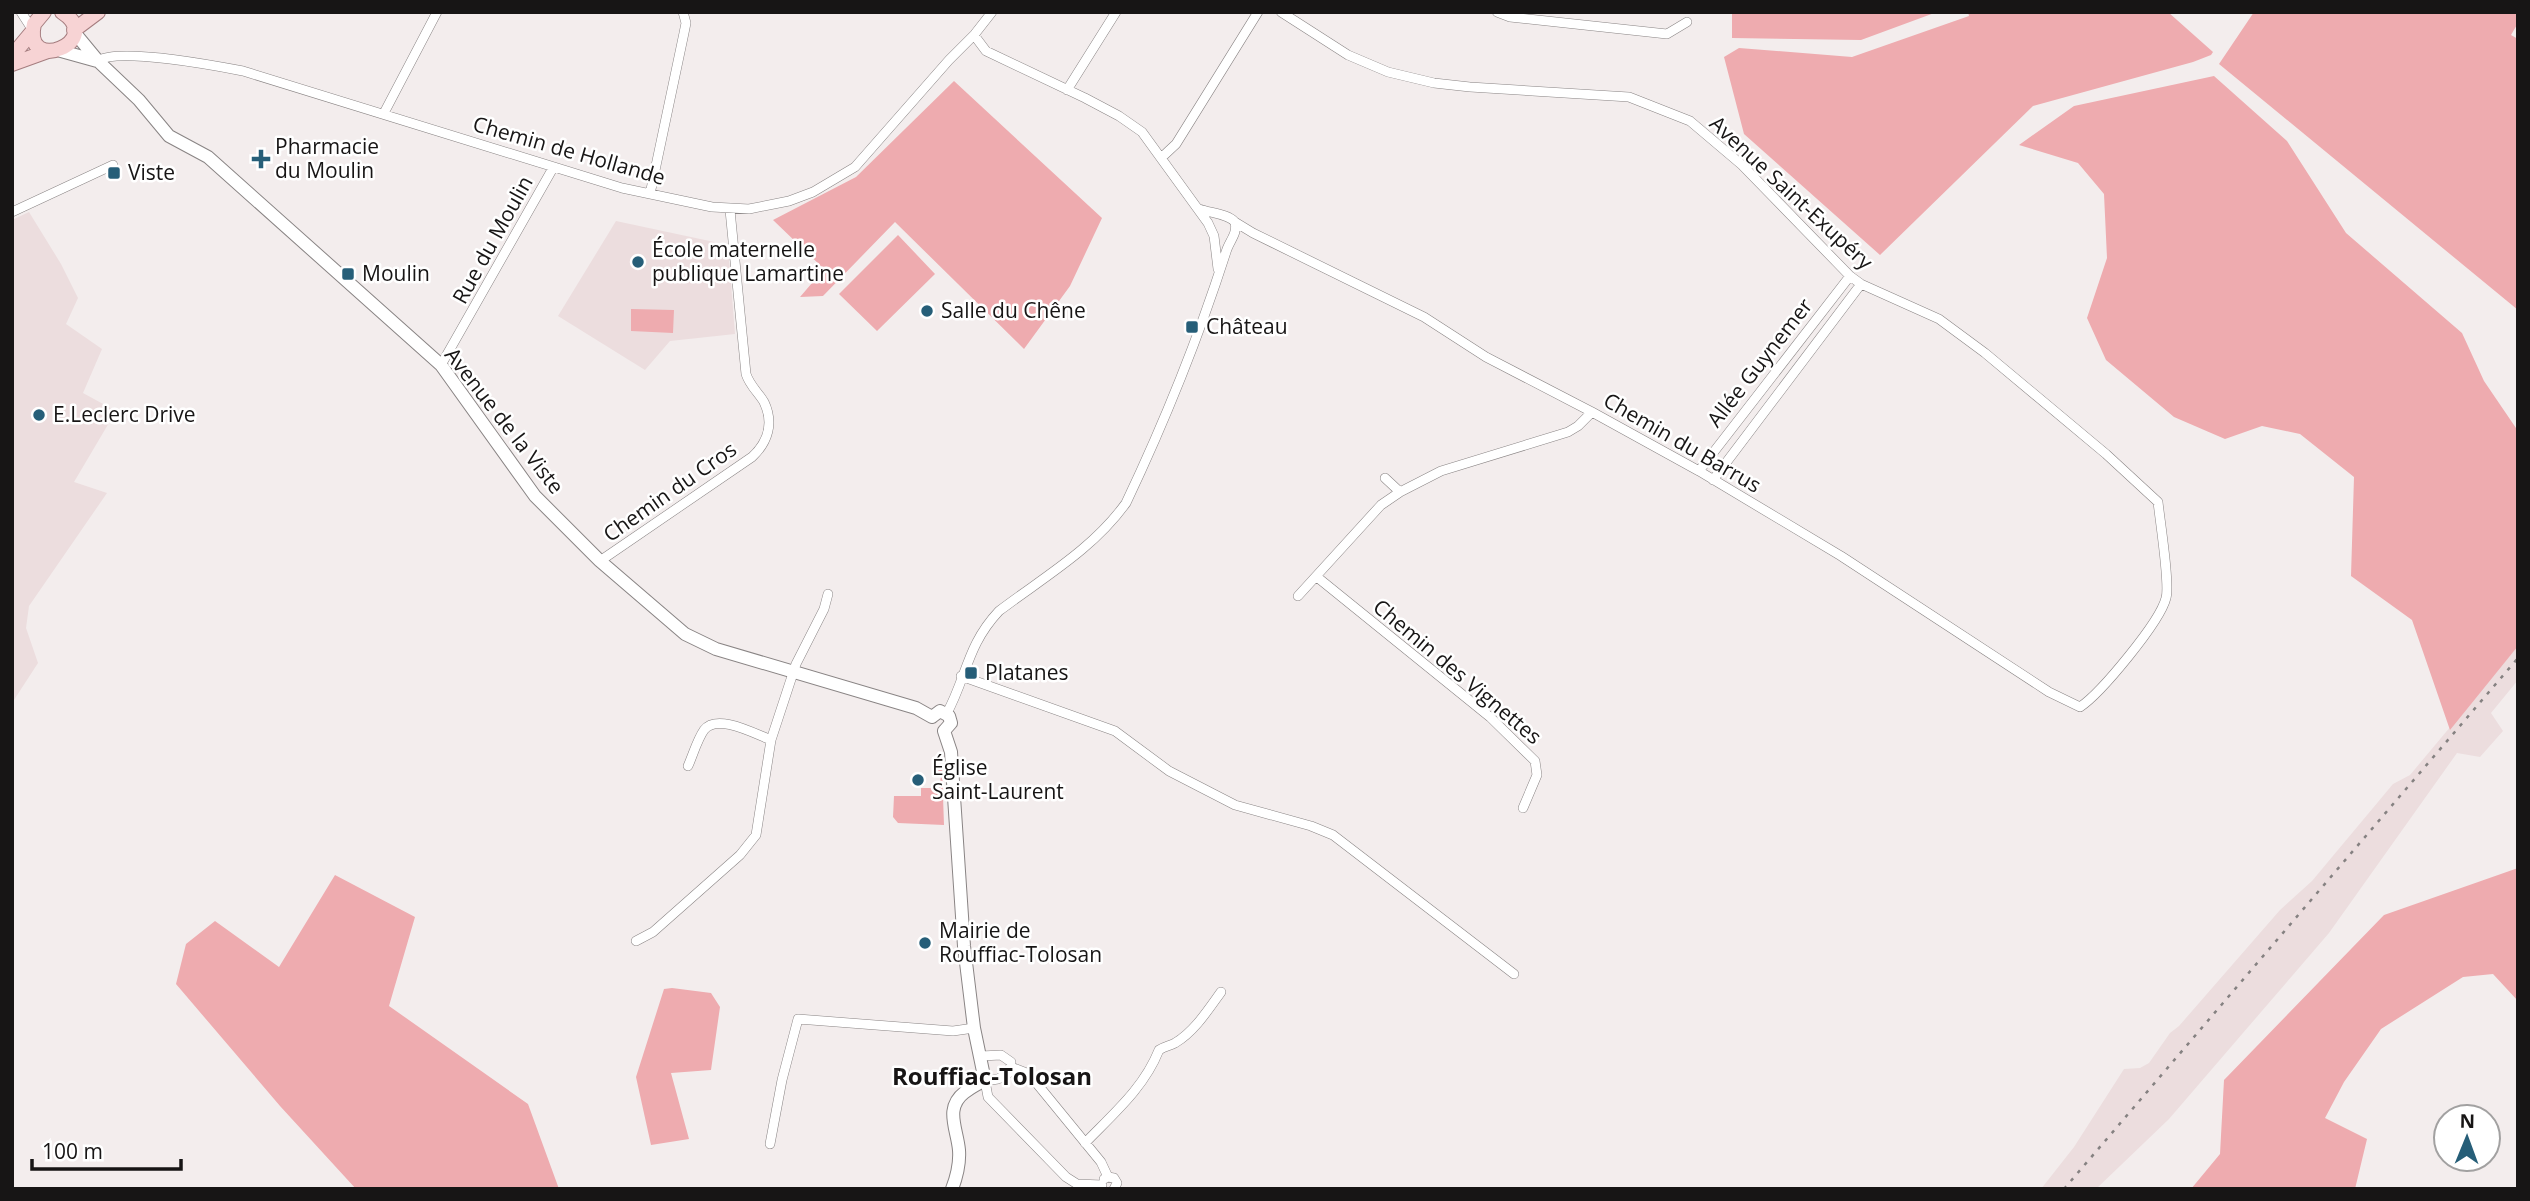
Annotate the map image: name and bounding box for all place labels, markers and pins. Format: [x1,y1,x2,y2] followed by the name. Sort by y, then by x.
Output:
[275,132,379,184] place label: Pharmacie du Moulin
[253,151,269,167] marker: Pharmacie du Moulin
[128,158,175,186] place label: Viste
[106,165,122,181] marker: Viste
[652,235,844,287] place label: École maternelle publique Lamartine
[630,254,646,270] marker: École maternelle publique Lamartine
[362,259,430,287] place label: Moulin
[340,266,356,282] marker: Moulin
[941,296,1086,324] place label: Salle du Chêne
[919,303,935,319] marker: Salle du Chêne
[1206,312,1288,340] place label: Château
[1184,319,1200,335] marker: Château
[53,400,196,428] place label: E.Leclerc Drive
[31,407,47,423] marker: E.Leclerc Drive
[985,658,1068,686] place label: Platanes
[963,665,979,681] marker: Platanes
[932,753,1064,805] place label: Église Saint-Laurent
[910,772,926,788] marker: Église Saint-Laurent
[939,916,1102,968] place label: Mairie de Rouffiac-Tolosan
[917,935,933,951] marker: Mairie de Rouffiac-Tolosan

